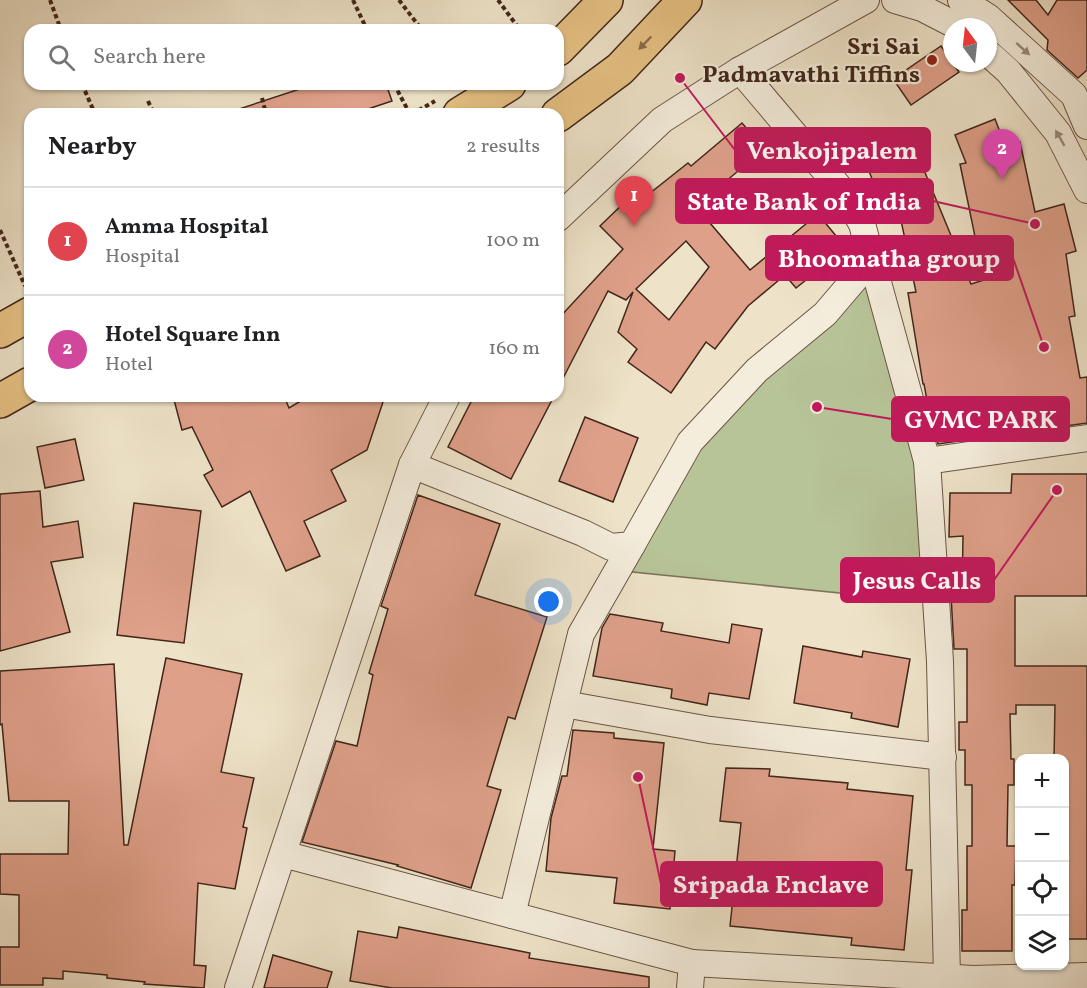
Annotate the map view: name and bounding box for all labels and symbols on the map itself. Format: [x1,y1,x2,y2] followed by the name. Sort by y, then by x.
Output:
[943,18,997,72] north arrow
[702,31,920,93] place label: Sri Sai Padmavathi Tiffins
[638,36,652,51] one-way arrow
[1015,42,1030,55] one-way arrow
[925,53,939,67] marker: Sri Sai Padmavathi Tiffins
[735,128,930,172] callout: Venkojipalem
[1055,129,1065,146] one-way arrow
[982,130,1022,179] pin: 2
[746,134,918,170] text: Venkojipalem
[614,176,654,226] pin: 1
[676,179,933,223] callout: State Bank of India
[687,185,921,221] text: State Bank of India
[766,236,1013,280] callout: Bhoomatha group
[778,242,1000,278] text: Bhoomatha group
[892,397,1069,441] callout: GVMC PARK
[904,403,1058,439] text: GVMC PARK
[841,558,994,602] callout: Jesus Calls
[852,564,981,600] text: Jesus Calls
[534,587,563,616] your location
[661,862,882,906] callout: Sripada Enclave
[673,868,869,904] text: Sripada Enclave

